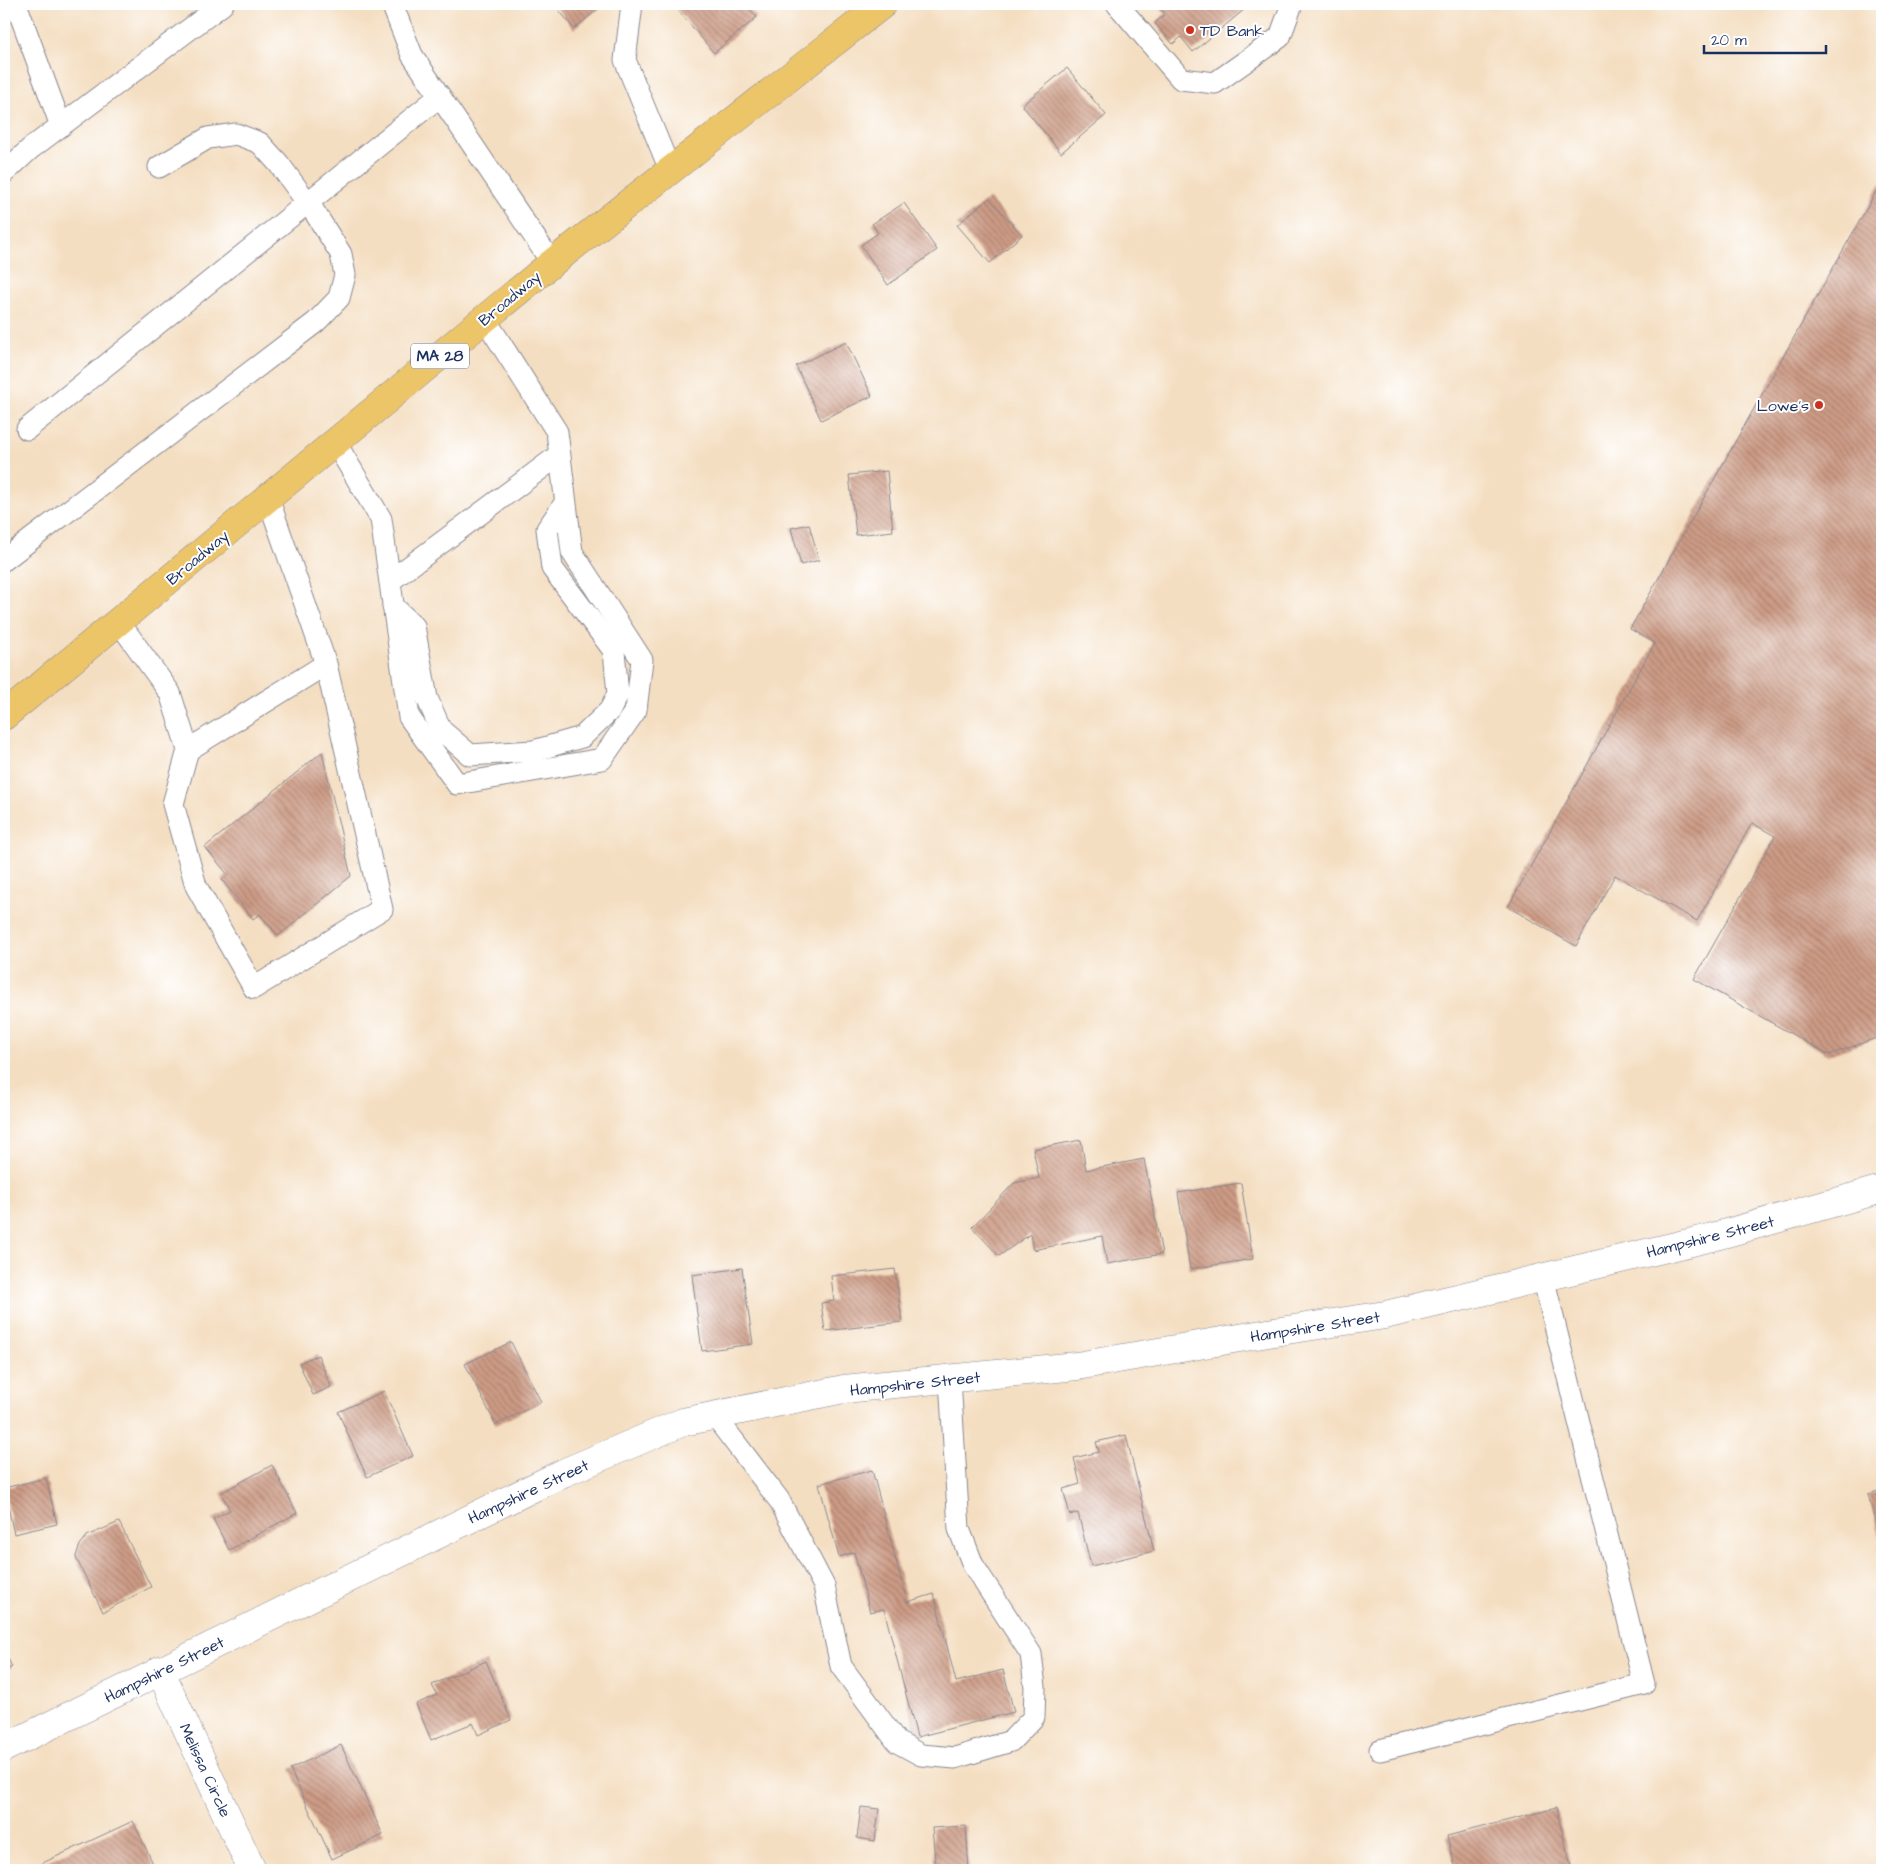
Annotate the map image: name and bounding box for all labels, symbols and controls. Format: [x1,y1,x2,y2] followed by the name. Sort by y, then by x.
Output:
[1200,20,1264,42] place label: TD Bank
[1704,22,1826,54] scale bar
[1184,24,1196,36] marker: TD Bank
[1711,30,1747,51] text: 20 m
[474,266,546,332] street label: Broadway
[411,344,469,368] road number: MA 28
[1757,395,1809,417] place label: Lowe's
[1813,399,1825,411] marker: Lowe's
[162,525,234,591] street label: Broadway
[1644,1210,1777,1263] street label: Hampshire Street
[1249,1306,1382,1348] street label: Hampshire Street
[849,1366,982,1402] street label: Hampshire Street
[464,1454,593,1530] street label: Hampshire Street
[101,1631,229,1708] street label: Hampshire Street
[174,1720,237,1821] street label: Melissa Circle

